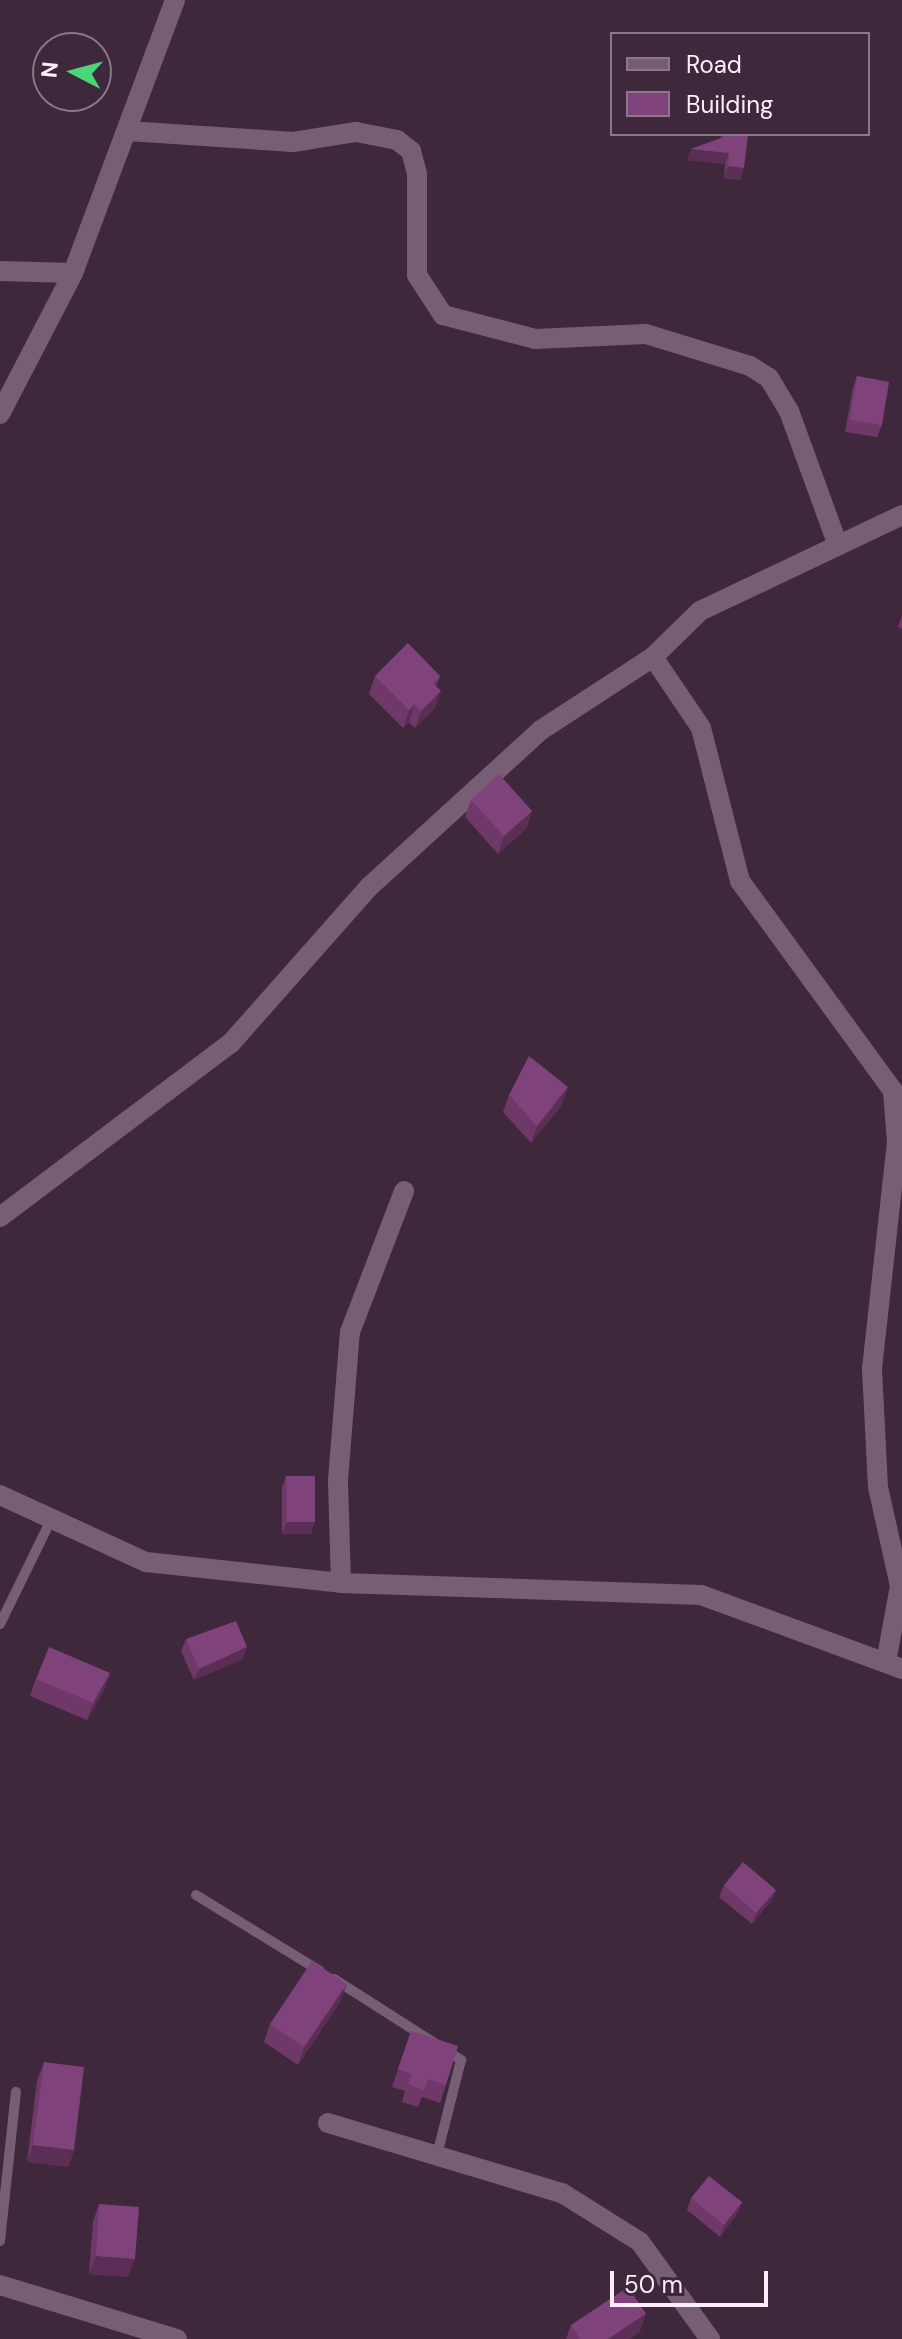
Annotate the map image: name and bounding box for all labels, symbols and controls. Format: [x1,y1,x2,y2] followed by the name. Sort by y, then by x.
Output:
[32,32,112,112] north arrow
[610,32,870,136] legend
[686,49,742,80] text: Road
[34,60,65,79] text: N
[686,89,773,120] text: Building
[614,2255,772,2305] scale bar
[624,2269,683,2300] text: 50 m

